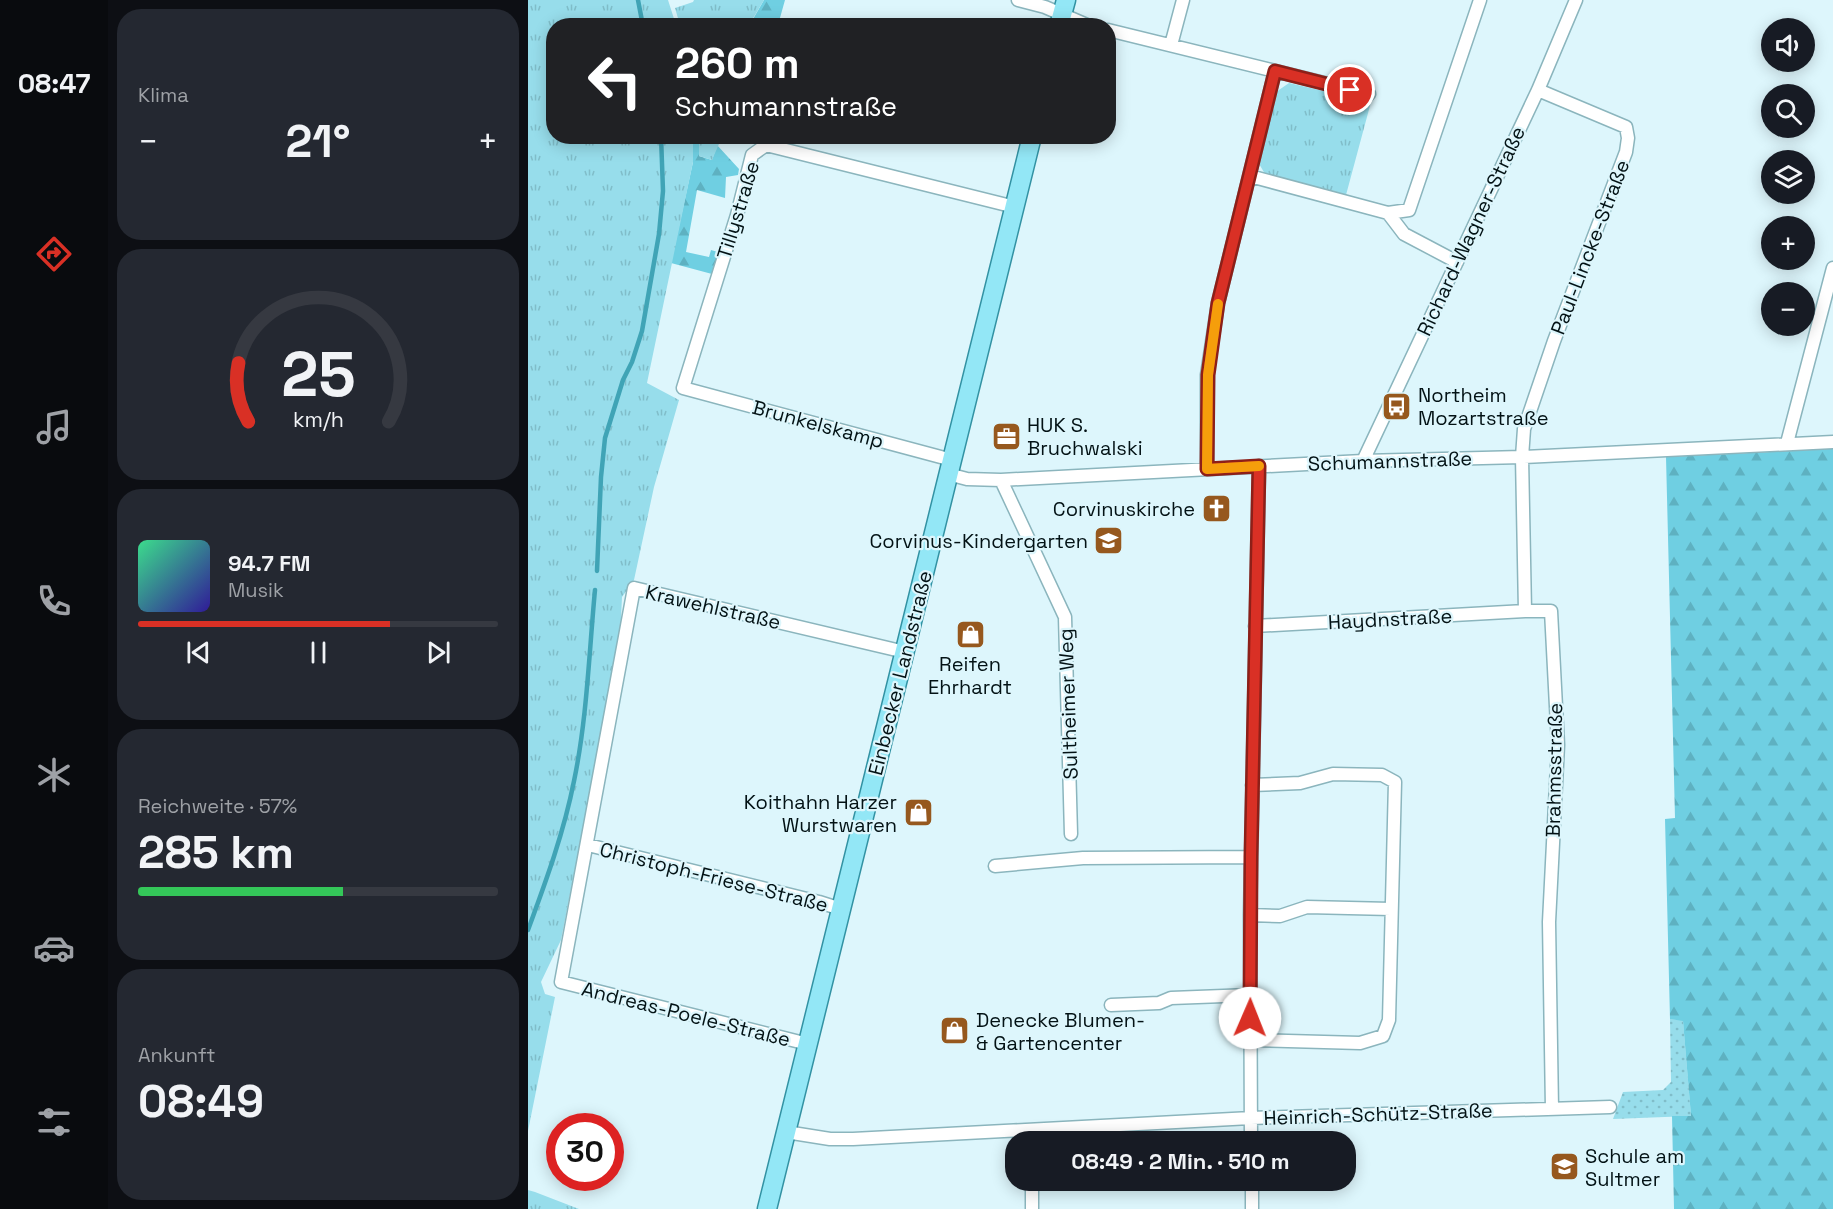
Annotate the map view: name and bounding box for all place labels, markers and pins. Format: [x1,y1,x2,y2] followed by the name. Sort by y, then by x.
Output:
[1324,64,1375,115] pin
[1418,382,1549,431] place label: Northeim Mozartstraße
[1381,391,1413,423] bus stop icon: Northeim Mozartstraße
[1027,412,1143,461] place label: HUK S. Bruchwalski
[990,421,1022,453] office icon: HUK S. Bruchwalski
[1200,493,1232,525] church icon: Corvinuskirche
[1053,496,1195,522] place label: Corvinuskirche
[1093,525,1125,557] school or university icon: Corvinus-Kindergarten
[870,528,1088,554] place label: Corvinus-Kindergarten
[954,618,986,650] shop icon: Reifen Ehrhardt
[928,651,1012,700] place label: Reifen Ehrhardt
[744,789,897,838] place label: Koithahn Harzer Wurstwaren
[902,797,934,829] shop icon: Koithahn Harzer Wurstwaren
[976,1007,1145,1056] place label: Denecke Blumen- & Gartencenter
[939,1015,971,1047] shop icon: Denecke Blumen- & Gartencenter
[1585,1143,1684,1192] place label: Schule am Sultmer
[1548,1151,1580,1183] school or university icon: Schule am Sultmer

